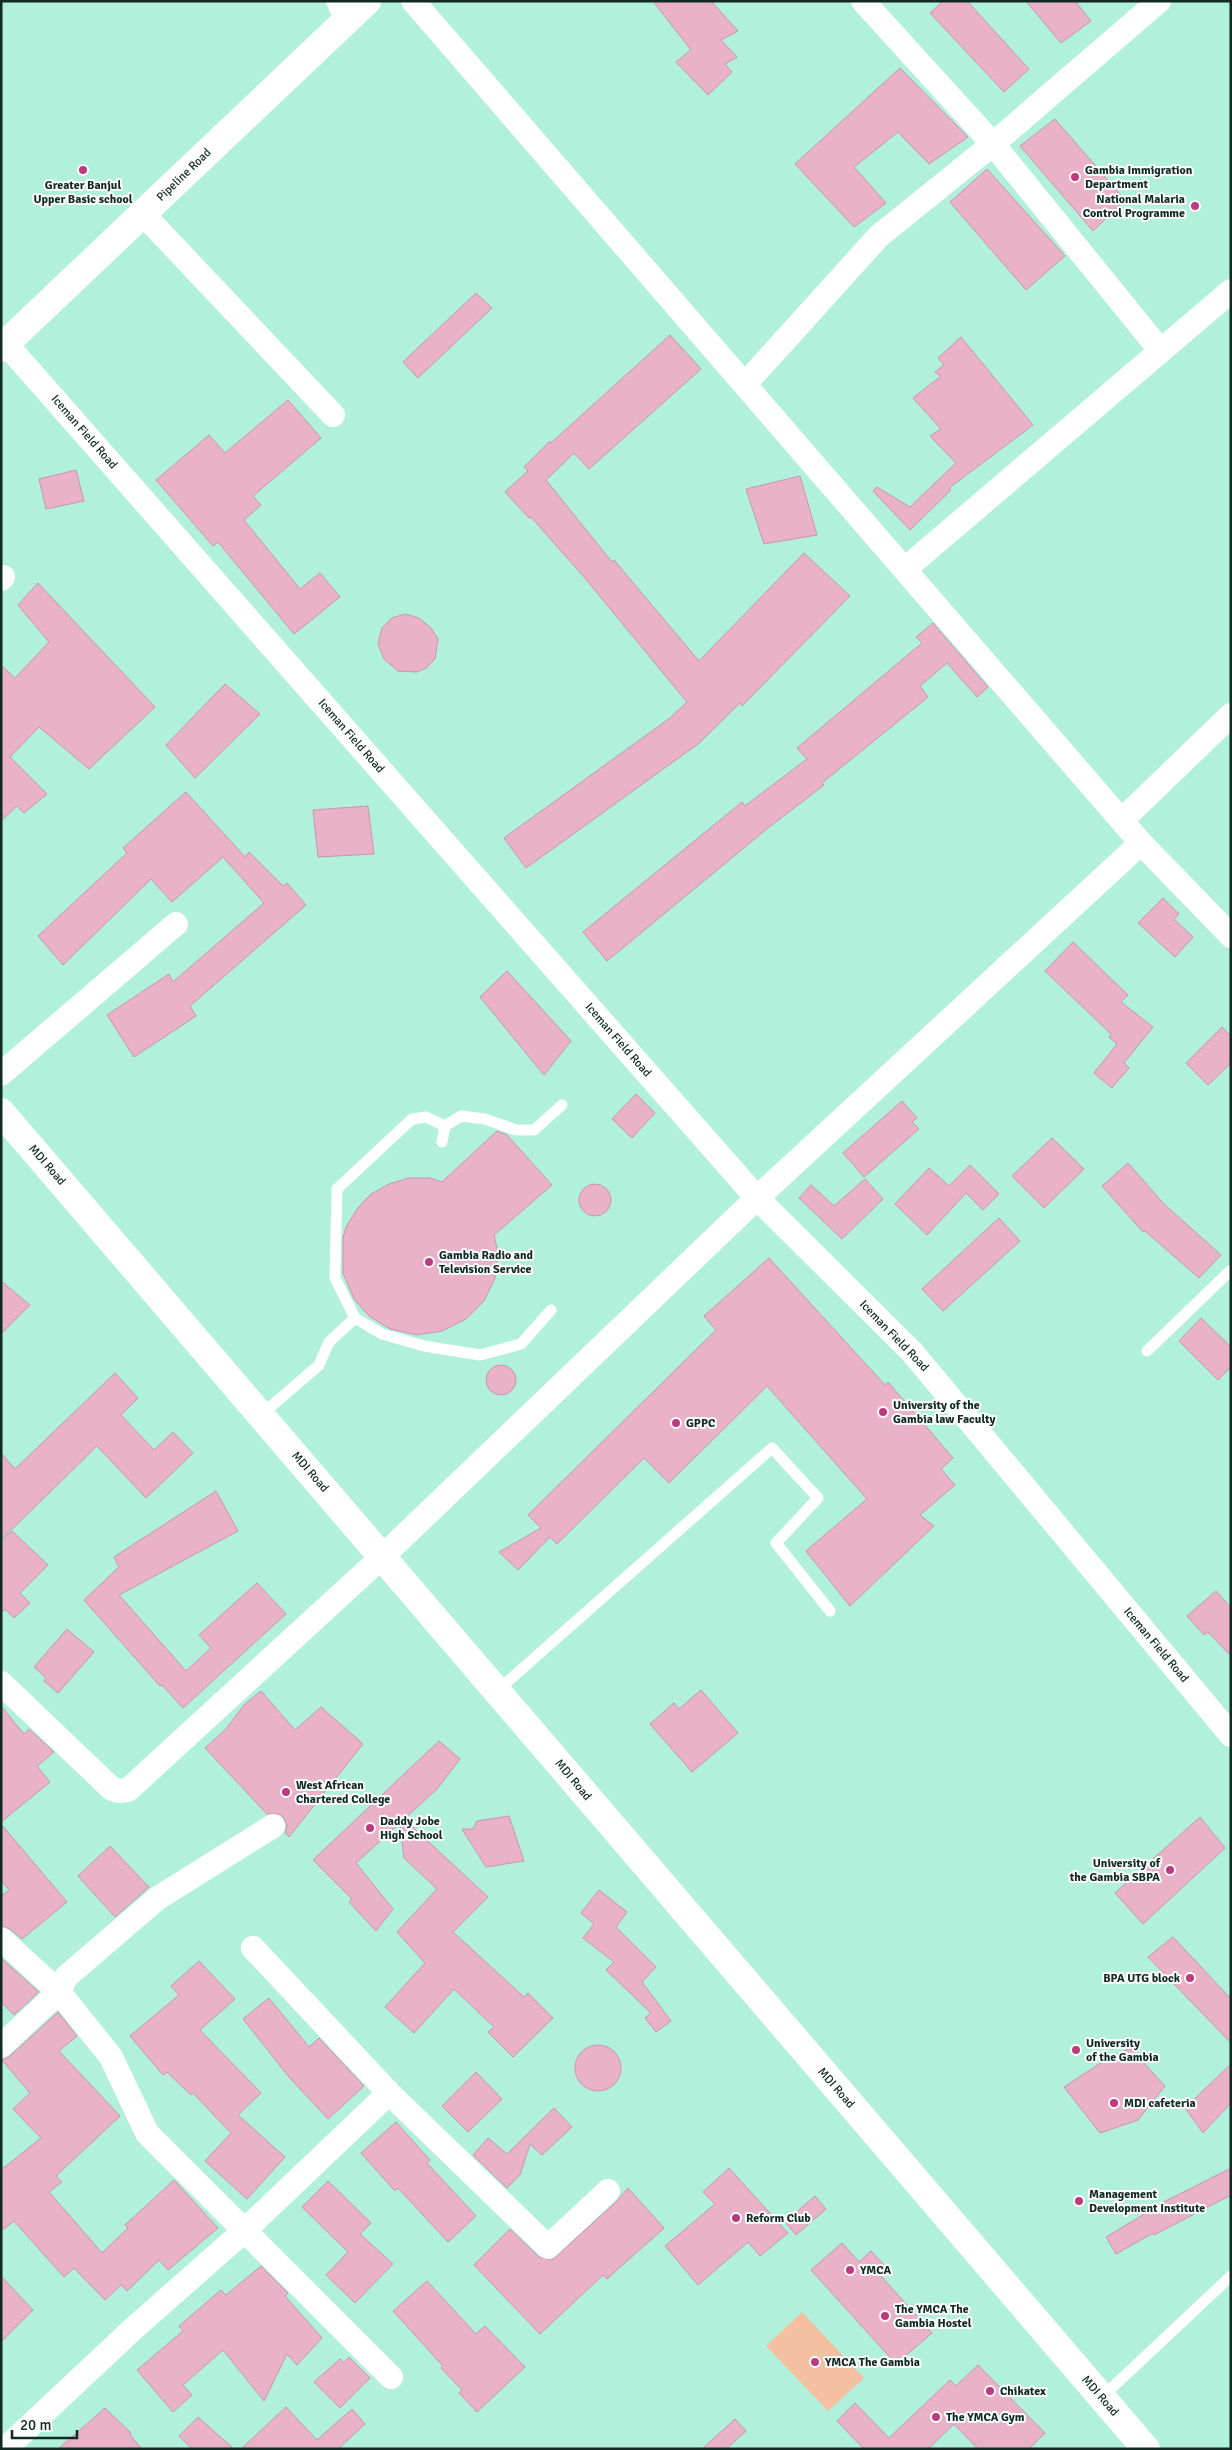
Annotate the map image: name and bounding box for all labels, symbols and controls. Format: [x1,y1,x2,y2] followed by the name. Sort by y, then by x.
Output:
[154,145,214,205] street label: Pipeline Road
[1085,163,1193,192] place label: Gambia Immigration Department
[77,164,89,176] marker: Greater Banjul Upper Basic school
[1069,171,1081,183] marker: Gambia Immigration Department
[34,178,133,207] place label: Greater Banjul Upper Basic school
[1083,192,1185,221] place label: National Malaria Control Programme
[1189,200,1201,212] marker: National Malaria Control Programme
[48,392,120,472] street label: Iceman Field Road
[315,696,387,776] street label: Iceman Field Road
[582,1000,654,1080] street label: Iceman Field Road
[25,1141,69,1189] street label: MDI Road
[439,1248,534,1277] place label: Gambia Radio and Television Service
[423,1256,435,1268] marker: Gambia Radio and Television Service
[856,1297,932,1375] street label: Iceman Field Road
[893,1398,996,1427] place label: University of the Gambia law Faculty
[877,1406,889,1418] marker: University of the Gambia law Faculty
[686,1416,716,1431] place label: GPPC
[670,1417,682,1429] marker: GPPC
[288,1448,332,1496] street label: MDI Road
[1120,1604,1192,1686] street label: Iceman Field Road
[551,1756,595,1804] street label: MDI Road
[296,1778,390,1807] place label: West African Chartered College
[280,1786,292,1798] marker: West African Chartered College
[380,1814,443,1843] place label: Daddy Jobe High School
[364,1822,376,1834] marker: Daddy Jobe High School
[1069,1856,1161,1885] place label: University of the Gambia SBPA
[1164,1864,1176,1876] marker: University of the Gambia SBPA
[1103,1971,1181,1986] place label: BPA UTG block
[1184,1972,1196,1984] marker: BPA UTG block
[1086,2036,1159,2065] place label: University of the Gambia
[1070,2044,1082,2056] marker: University of the Gambia
[814,2064,858,2112] street label: MDI Road
[1124,2096,1196,2111] place label: MDI cafeteria
[1108,2097,1120,2109] marker: MDI cafeteria
[1089,2187,1205,2216] place label: Management Development Institute
[1073,2195,1085,2207] marker: Management Development Institute
[746,2211,811,2226] place label: Reform Club
[730,2212,742,2224] marker: Reform Club
[859,2263,892,2278] place label: YMCA
[844,2264,856,2276] marker: YMCA
[895,2302,972,2331] place label: The YMCA The Gambia Hostel
[879,2310,891,2322] marker: The YMCA The Gambia Hostel
[824,2355,920,2370] place label: YMCA The Gambia
[809,2356,821,2368] marker: YMCA The Gambia
[1078,2372,1122,2420] street label: MDI Road
[1000,2384,1046,2399] place label: Chikatex
[984,2385,996,2397] marker: Chikatex
[12,2408,78,2440] scale bar
[946,2410,1025,2425] place label: The YMCA Gym
[930,2411,942,2423] marker: The YMCA Gym
[20,2416,51,2434] text: 20 m

